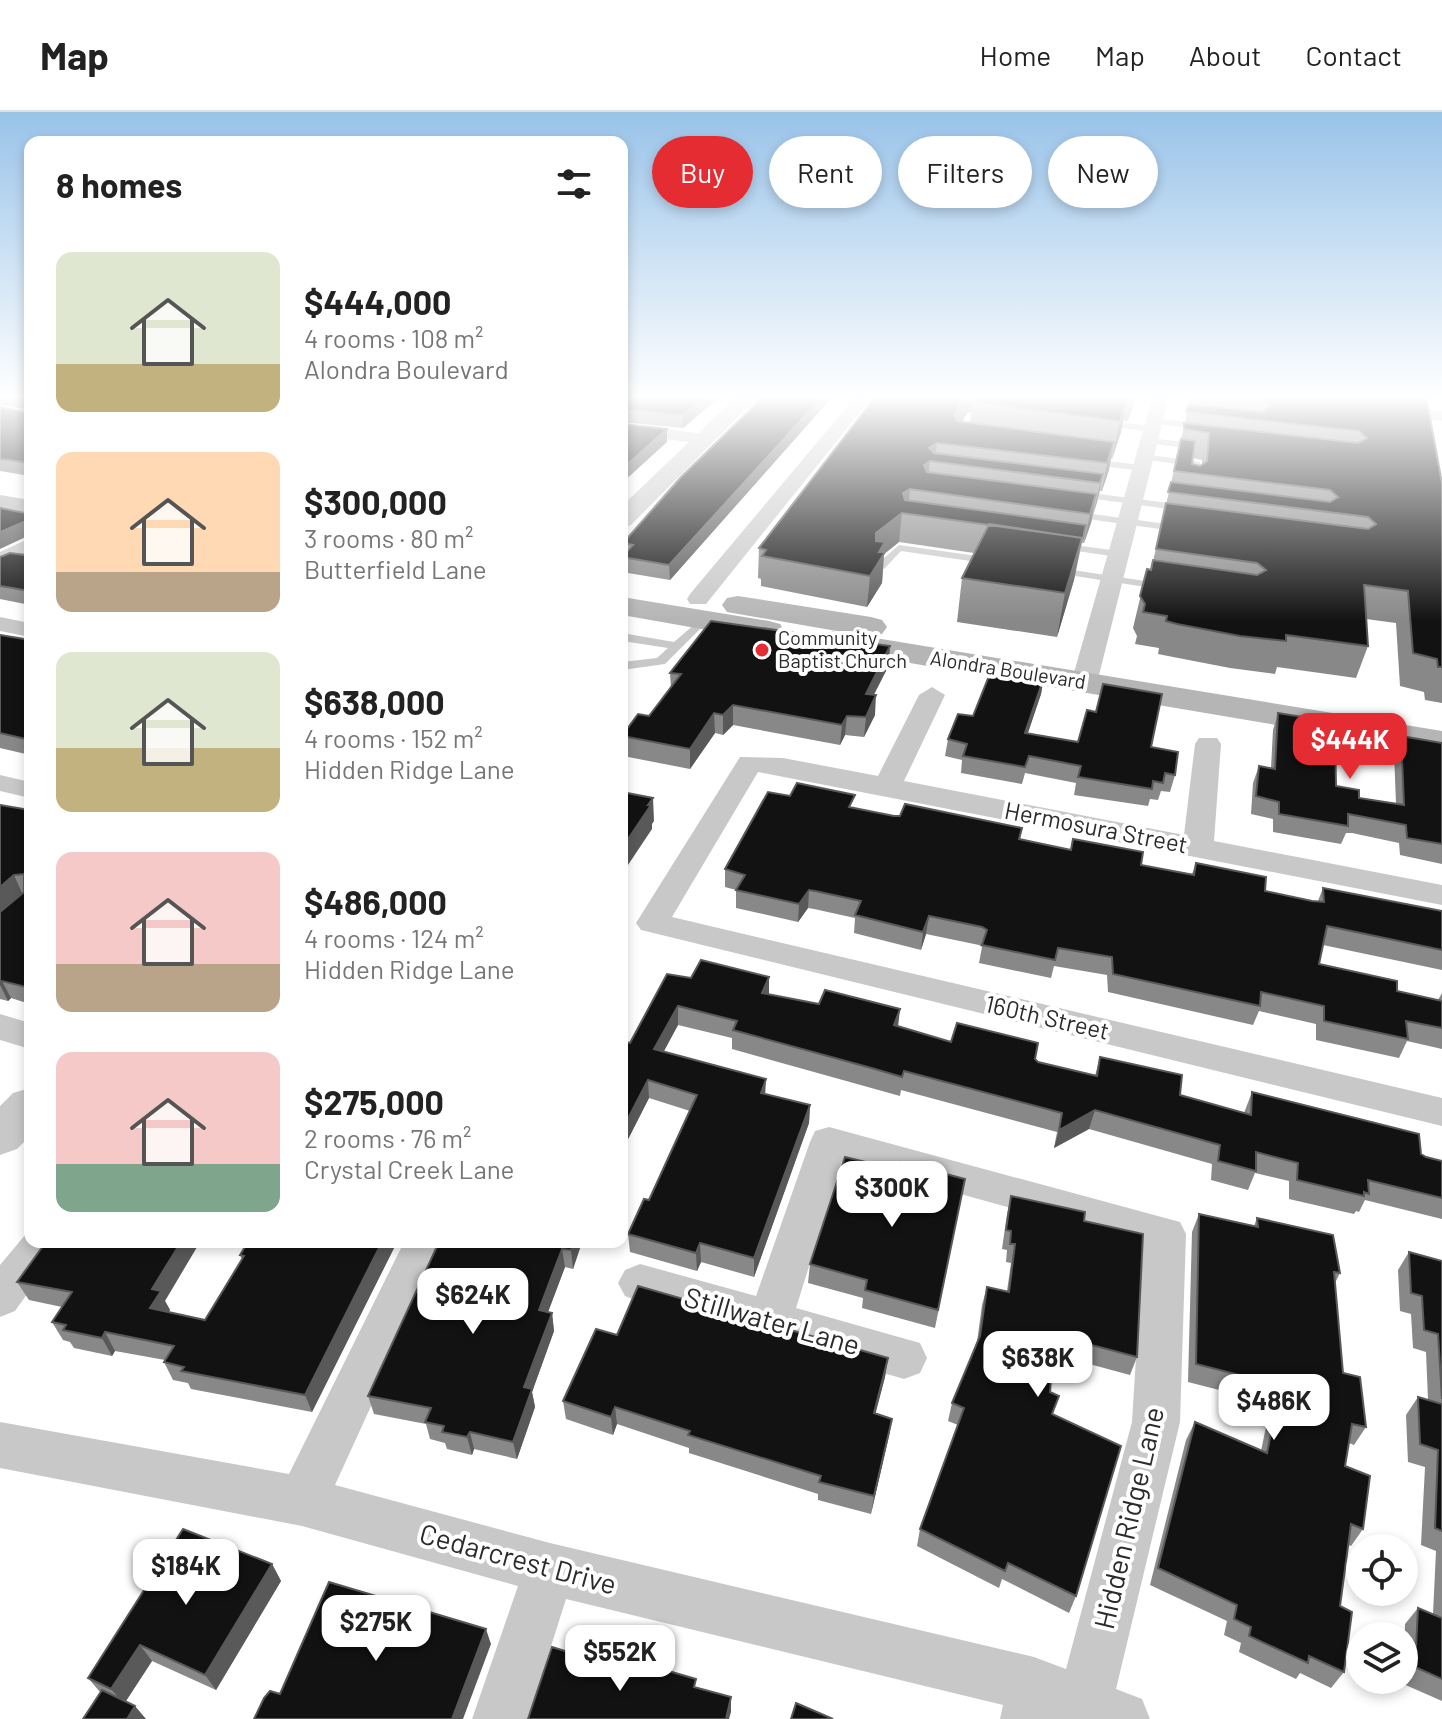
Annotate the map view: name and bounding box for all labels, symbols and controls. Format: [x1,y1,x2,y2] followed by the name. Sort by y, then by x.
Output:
[40,32,109,78] text: Map
[980,38,1051,72] text: Home
[1095,38,1145,72] text: Map
[1189,38,1261,72] text: About
[1305,38,1402,72] text: Contact
[652,136,753,208] chip: Buy
[769,136,882,208] chip: Rent
[898,136,1032,208] chip: Filters
[1048,136,1158,208] chip: New
[552,162,596,206] icon: filters
[56,164,182,205] text: 8 homes
[304,281,451,322] text: $444,000
[120,284,216,380] icon: home
[304,322,484,353] text: 4 rooms · 108 m²
[304,353,509,384] text: Alondra Boulevard
[304,481,447,522] text: $300,000
[120,484,216,580] icon: home
[304,522,474,553] text: 3 rooms · 80 m²
[304,553,487,584] text: Butterfield Lane
[778,625,907,672] place label: Community Baptist Church
[753,641,771,659] marker: Community Baptist Church
[929,645,1088,693] street label: Alondra Boulevard
[304,681,445,722] text: $638,000
[120,684,216,780] icon: home
[1294,713,1406,781] pin: $444K
[304,722,483,753] text: 4 rooms · 152 m²
[1311,723,1389,754] text: $444K
[304,753,515,784] text: Hidden Ridge Lane
[1002,795,1190,858] street label: Hermosura Street
[304,881,447,922] text: $486,000
[120,884,216,980] icon: home
[304,922,484,953] text: 4 rooms · 124 m²
[304,953,515,984] text: Hidden Ridge Lane
[983,988,1112,1045] street label: 160th Street
[304,1081,444,1122] text: $275,000
[120,1084,216,1180] icon: home
[304,1122,472,1153] text: 2 rooms · 76 m²
[304,1153,514,1184] text: Crystal Creek Lane
[836,1161,948,1229] pin: $300K
[855,1171,929,1202] text: $300K
[417,1268,529,1336] pin: $624K
[435,1278,511,1309] text: $624K
[681,1279,864,1361] street label: Stillwater Lane
[982,1331,1094,1399] pin: $638K
[1001,1341,1075,1372] text: $638K
[1218,1374,1330,1442] pin: $486K
[1237,1384,1311,1415] text: $486K
[1086,1403,1170,1632] street label: Hidden Ridge Lane
[416,1515,620,1601] street label: Cedarcrest Drive
[1346,1534,1418,1694] map controls
[1346,1534,1418,1606] button: locate
[130,1539,242,1607] pin: $184K
[151,1549,221,1580] text: $184K
[320,1595,432,1663] pin: $275K
[340,1605,412,1636] text: $275K
[1346,1622,1418,1694] button: layers
[564,1625,676,1693] pin: $552K
[583,1635,657,1666] text: $552K

